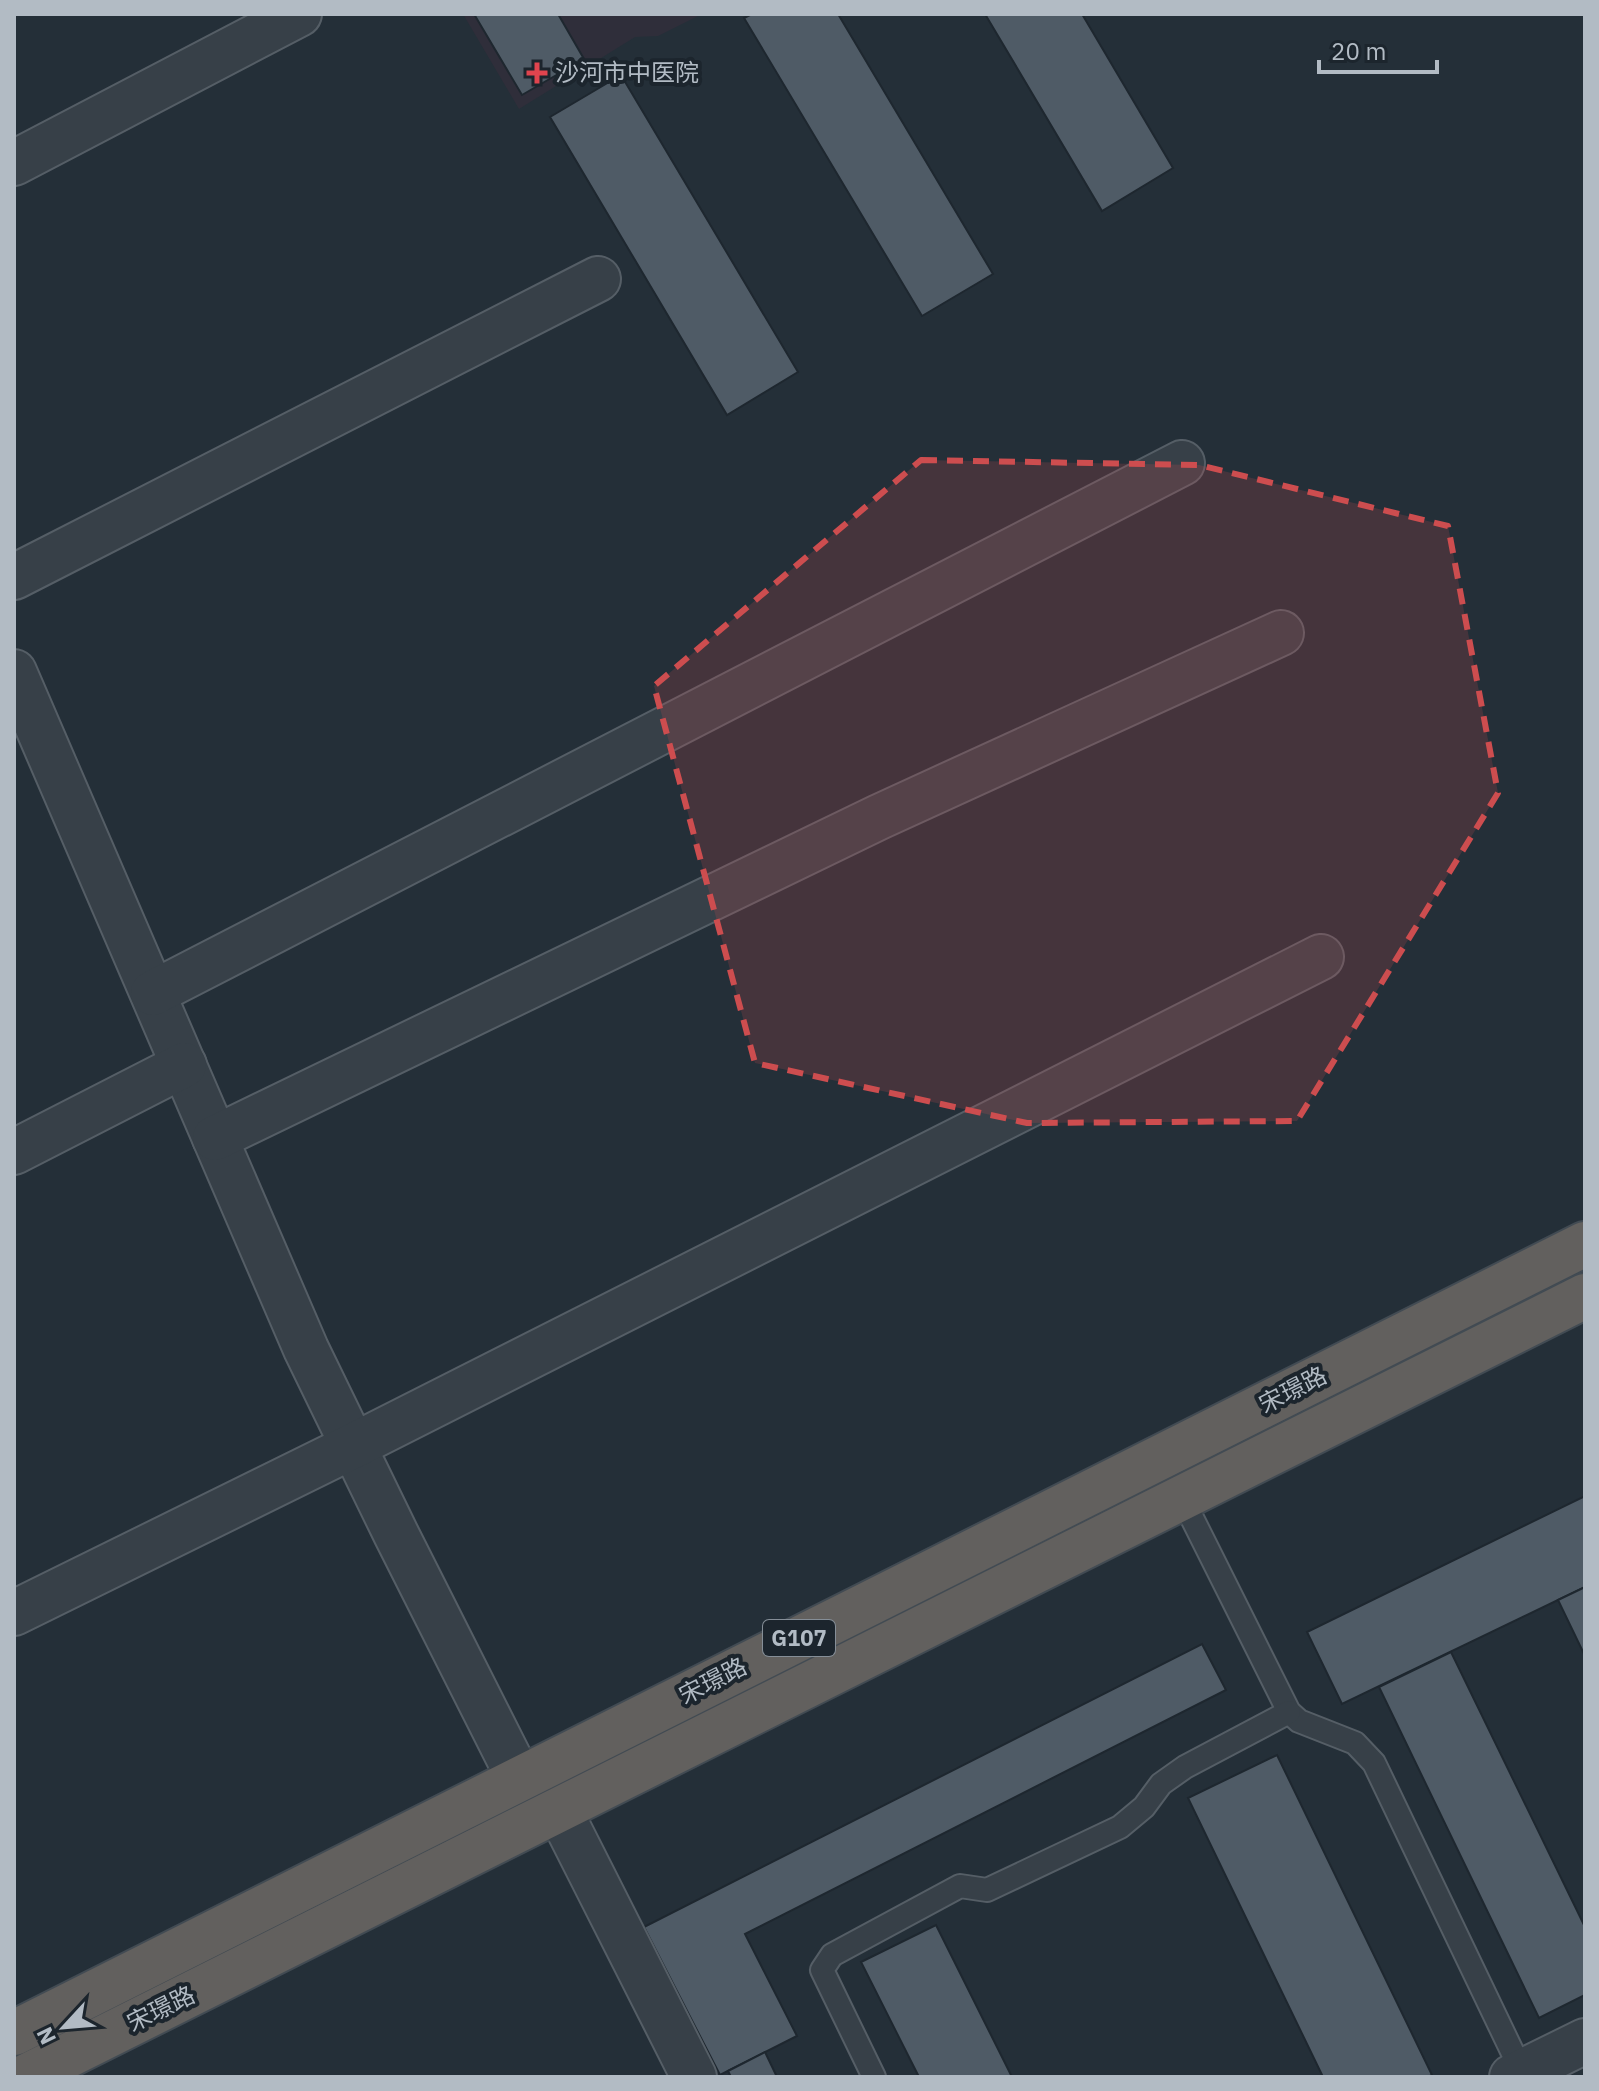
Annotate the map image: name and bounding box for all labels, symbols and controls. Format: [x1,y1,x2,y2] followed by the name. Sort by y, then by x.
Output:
[1319,24,1437,74] scale bar
[1331,35,1386,67] text: 20 m
[555,56,699,88] place label: 沙河市中医院
[526,62,548,84] marker: 沙河市中医院
[1253,1359,1332,1420] street label: 宋璟路
[763,1620,835,1656] road number: G107
[673,1650,752,1711] street label: 宋璟路
[121,1978,200,2038] street label: 宋璟路
[24,1987,104,2067] north arrow
[29,2022,62,2050] text: N

